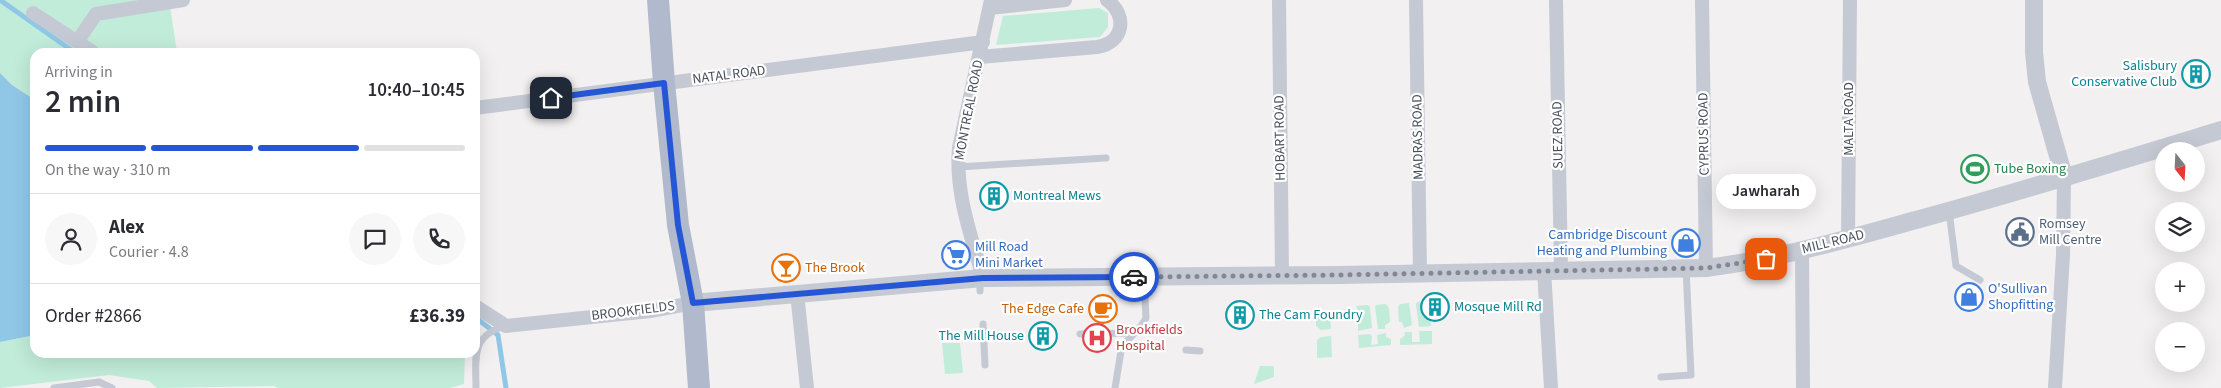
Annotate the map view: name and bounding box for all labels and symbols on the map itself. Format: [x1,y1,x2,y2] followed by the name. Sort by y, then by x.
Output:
[2071,56,2177,92] place label: Salisbury Conservative Club
[949,58,989,162] street label: MONTREAL ROAD
[2181,59,2211,89] building icon: Salisbury Conservative Club
[691,61,767,89] street label: NATAL ROAD
[530,77,572,119] pin
[1839,82,1859,156] street label: MALTA ROAD
[1693,92,1715,176] street label: CYPRUS ROAD
[1407,94,1429,180] street label: MADRAS ROAD
[1269,95,1291,181] street label: HOBART ROAD
[1547,101,1569,169] street label: SUEZ ROAD
[2155,142,2205,192] north arrow
[1960,154,1990,184] sports icon: Tube Boxing
[1994,159,2066,179] place label: Tube Boxing
[1716,174,1816,209] callout: Jawharah
[979,181,1009,211] building icon: Montreal Mews
[1013,186,1101,206] place label: Montreal Mews
[2039,214,2102,250] place label: Romsey Mill Centre
[2005,217,2035,247] public building icon: Romsey Mill Centre
[1537,225,1667,261] place label: Cambridge Discount Heating and Plumbing
[1800,225,1866,259] street label: MILL ROAD
[1671,228,1701,258] shop icon: Cambridge Discount Heating and Plumbing
[975,237,1043,273] place label: Mill Road Mini Market
[1745,238,1787,280] pin
[941,240,971,270] supermarket icon: Mill Road Mini Market
[1109,252,1159,302] courier
[771,253,801,283] bar icon: The Brook
[805,258,865,278] place label: The Brook
[1988,279,2053,315] place label: O'Sullivan Shopfitting
[1954,282,1984,312] shop icon: O'Sullivan Shopfitting
[1420,292,1450,322] building icon: Mosque Mill Rd
[1088,294,1118,324] cafe icon: The Edge Cafe
[590,296,676,326] street label: BROOKFIELDS
[1454,297,1542,317] place label: Mosque Mill Rd
[1002,299,1084,319] place label: The Edge Cafe
[1225,300,1255,330] building icon: The Cam Foundry
[1259,305,1363,325] place label: The Cam Foundry
[1116,320,1183,356] place label: Brookfields Hospital
[1028,321,1058,351] building icon: The Mill House
[1082,323,1112,353] hospital icon: Brookfields Hospital
[938,326,1024,346] place label: The Mill House

